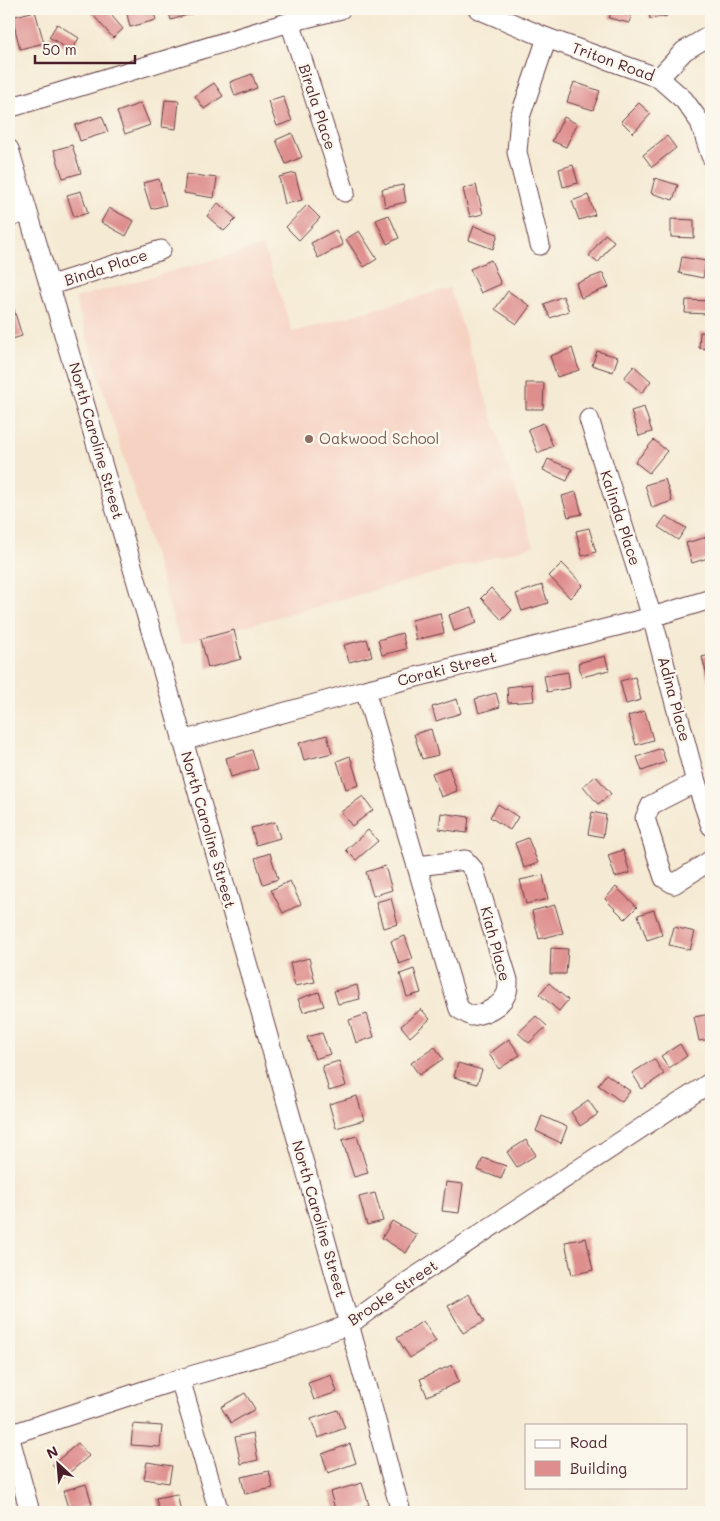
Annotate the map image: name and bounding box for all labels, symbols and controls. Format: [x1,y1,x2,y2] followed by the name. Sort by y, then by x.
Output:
[35,32,135,64] scale bar
[569,37,657,85] street label: Triton Road
[42,39,77,59] text: 50 m
[295,61,341,152] street label: Birala Place
[62,244,150,290] street label: Binda Place
[65,360,129,522] street label: North Caroline Street
[319,428,439,448] place label: Oakwood School
[303,433,315,445] marker: Oakwood School
[596,467,646,568] street label: Kalinda Place
[395,646,498,690] street label: Coraki Street
[654,654,696,744] street label: Adina Place
[177,749,241,911] street label: North Caroline Street
[476,904,516,983] street label: Kiah Place
[288,1138,352,1300] street label: North Caroline Street
[344,1255,441,1330] street label: Brooke Street
[525,1424,688,1488] legend
[570,1432,607,1452] text: Road
[32,1438,82,1488] north arrow
[43,1441,61,1463] text: N
[570,1458,627,1478] text: Building

